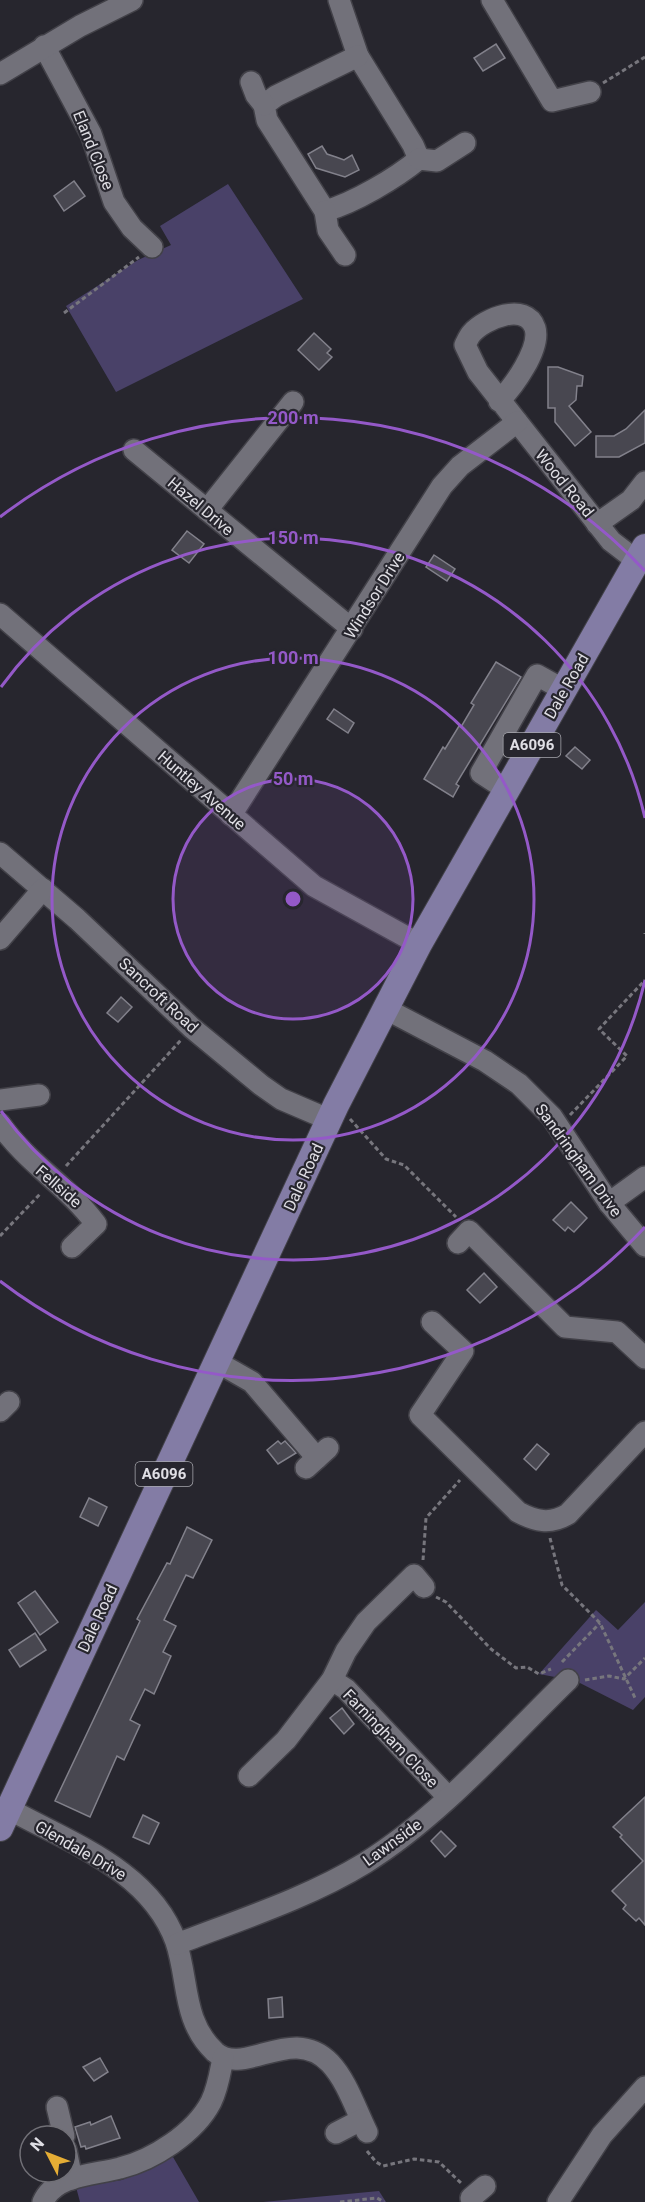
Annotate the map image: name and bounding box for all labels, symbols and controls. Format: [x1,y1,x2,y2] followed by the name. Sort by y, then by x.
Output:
[69,108,118,193] street label: Eland Close
[267,407,319,428] text: 200 m
[531,446,598,521] street label: Wood Road
[164,473,238,539] street label: Hazel Drive
[267,527,319,548] text: 150 m
[340,548,409,642] street label: Windsor Drive
[267,647,319,668] text: 100 m
[540,650,593,722] street label: Dale Road
[504,733,560,757] road number: A6096
[154,747,250,834] street label: Huntley Avenue
[273,768,313,789] text: 50 m
[283,889,303,909] centre of rings
[115,954,202,1037] street label: Sancroft Road
[531,1100,626,1220] street label: Sandringham Drive
[280,1140,327,1214] street label: Dale Road
[32,1161,86,1211] street label: Fellside
[136,1462,192,1486] road number: A6096
[74,1581,121,1655] street label: Dale Road
[339,1685,442,1791] street label: Farningham Close
[359,1815,425,1870] street label: Lawnside
[32,1817,130,1884] street label: Glendale Drive
[18,2124,78,2184] north arrow
[26,2134,48,2155] text: N

